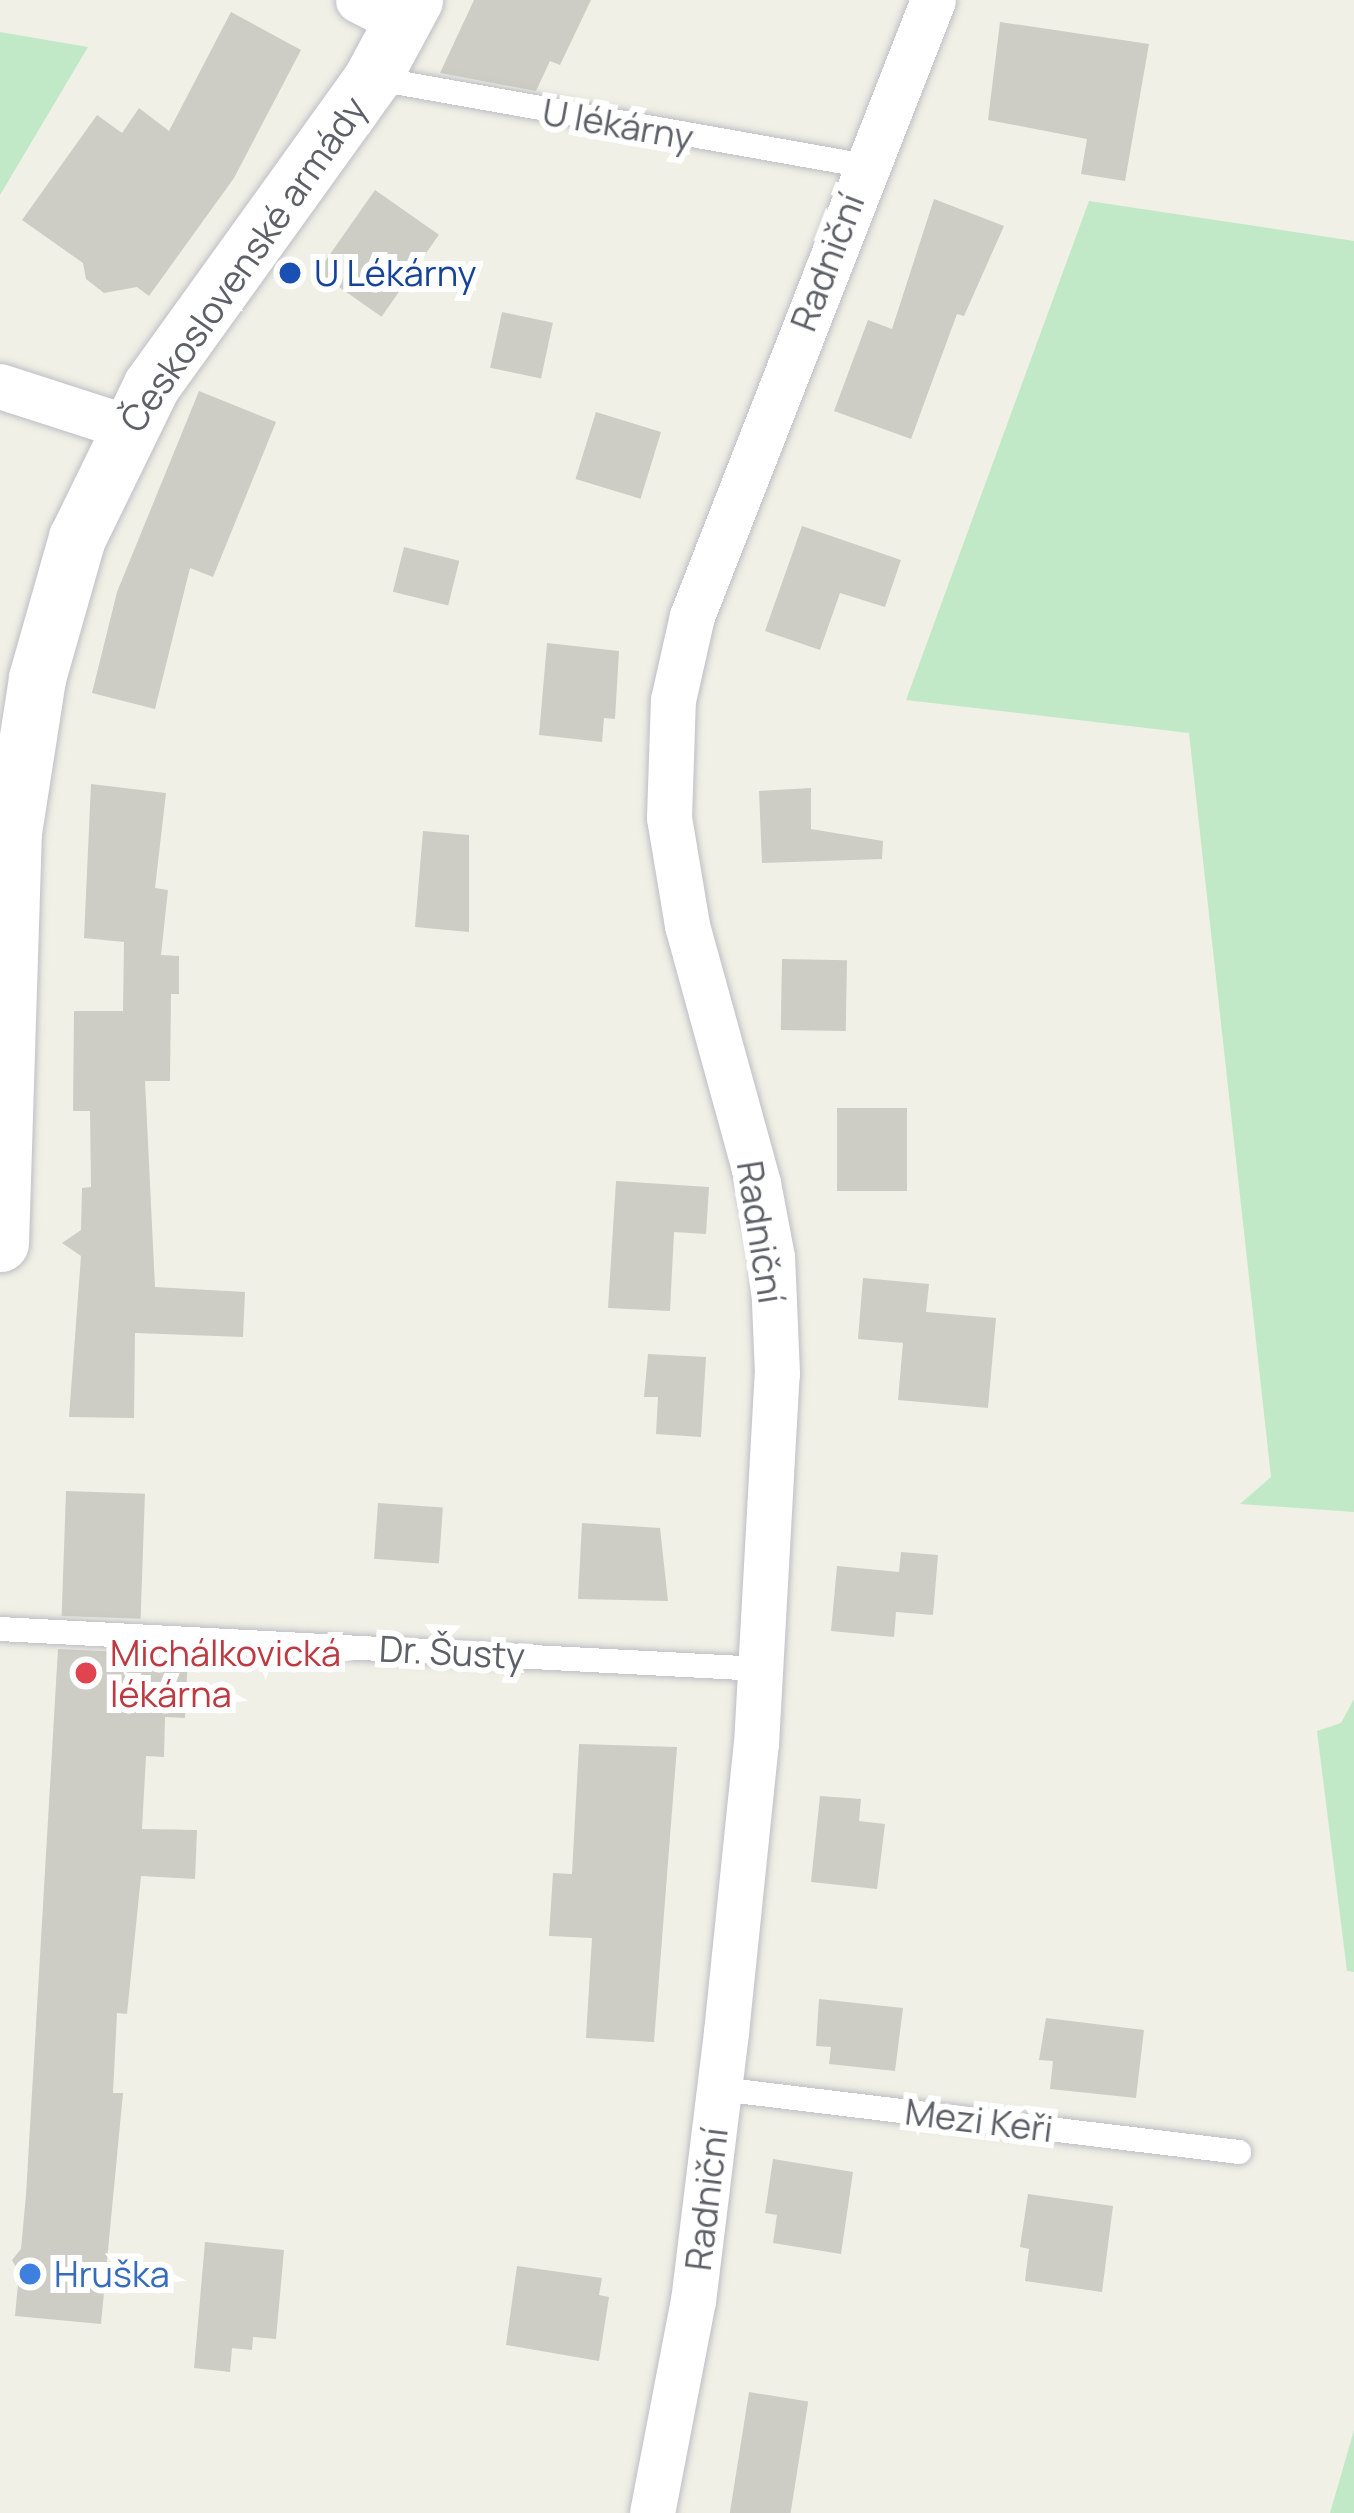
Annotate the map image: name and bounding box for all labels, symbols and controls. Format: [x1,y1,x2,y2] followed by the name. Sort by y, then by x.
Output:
[111,88,375,440] street label: Československé armády
[539,89,697,159] street label: U lékárny
[781,187,873,337] street label: Radniční
[314,251,476,295] place label: U Lékárny
[277,260,303,286] marker: U Lékárny
[728,1158,794,1306] street label: Radniční
[378,1627,526,1677] street label: Dr. Šusty
[110,1630,341,1715] place label: Michálkovická lékárna
[73,1660,99,1686] marker: Michálkovická lékárna
[903,2090,1055,2150] street label: Mezi Keři
[676,2125,736,2273] street label: Radniční
[54,2252,170,2296] place label: Hruška
[17,2261,43,2287] marker: Hruška

